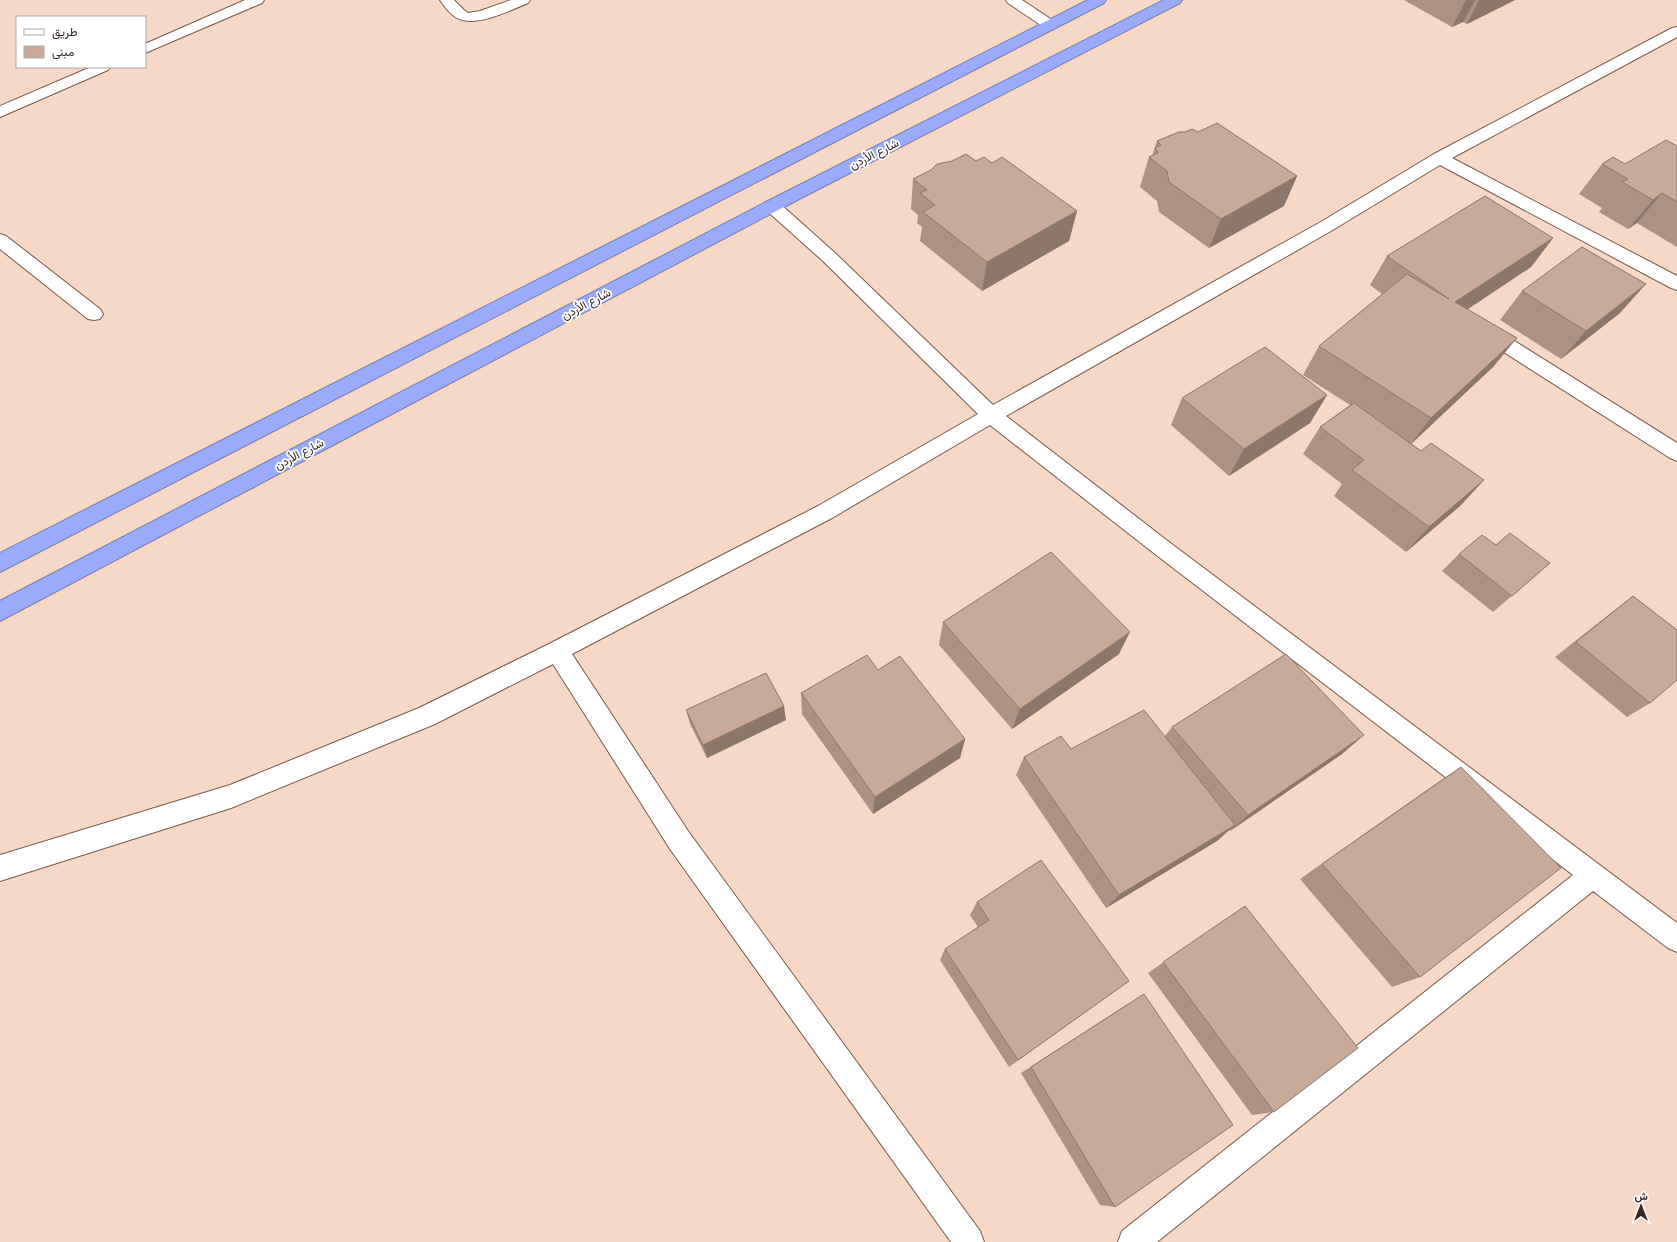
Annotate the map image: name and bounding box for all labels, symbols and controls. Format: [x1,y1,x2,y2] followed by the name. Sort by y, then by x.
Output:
[16,16,146,68] legend
[52,25,78,40] text: طريق
[52,45,74,60] text: مبنى
[847,136,902,174] street label: شارع الأردن
[559,285,614,325] street label: شارع الأردن
[272,435,327,475] street label: شارع الأردن
[1621,1186,1661,1226] north arrow
[1634,1190,1648,1203] text: ش

